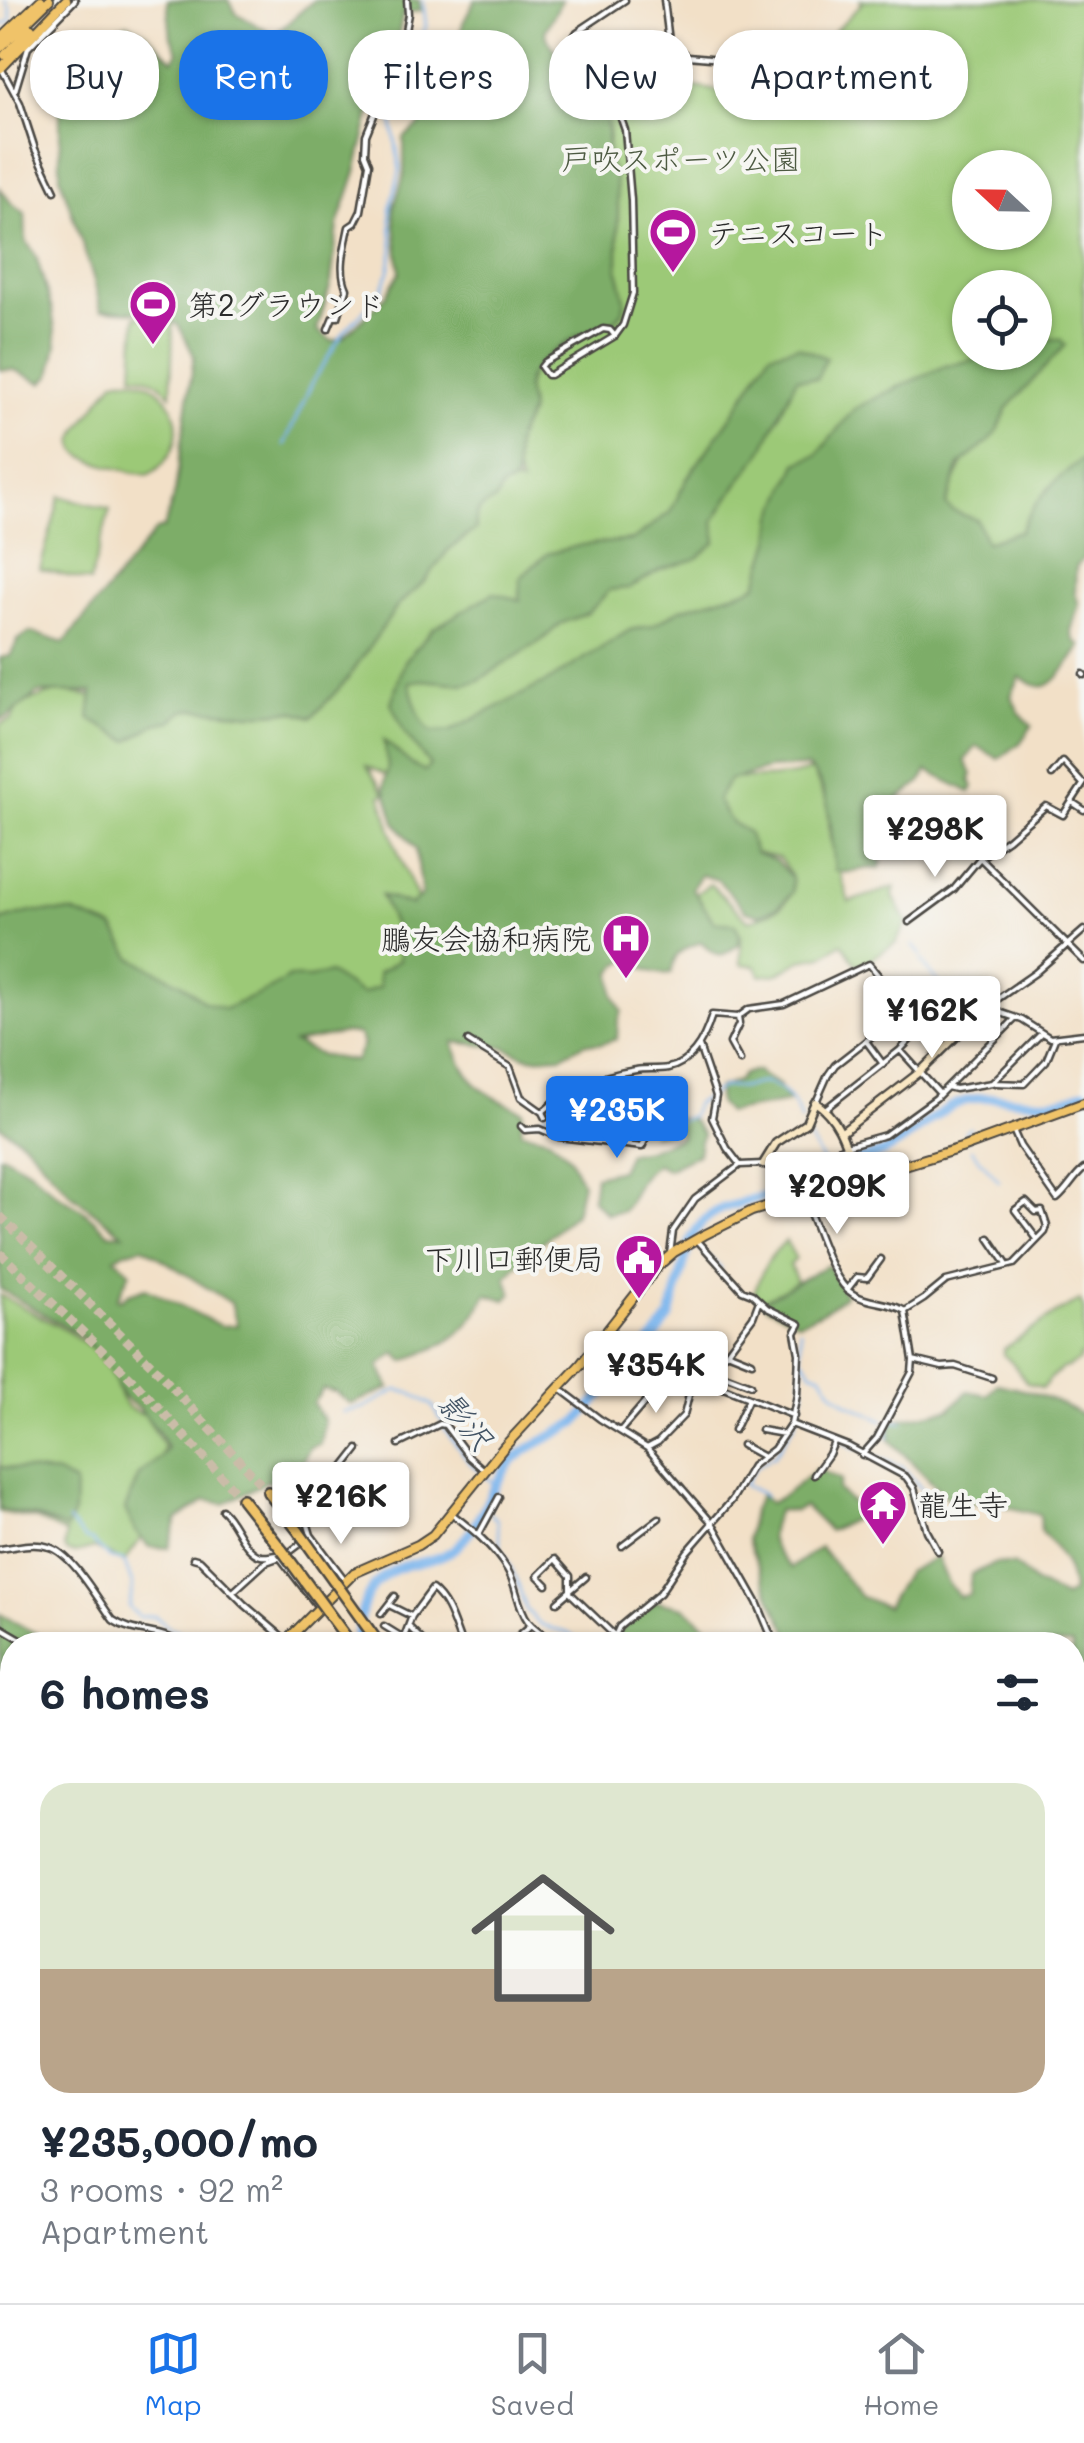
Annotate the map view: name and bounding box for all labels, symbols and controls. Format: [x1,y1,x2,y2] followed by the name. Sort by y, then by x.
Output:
[30,30,159,120] chip: Buy
[179,30,328,120] chip: Rent
[348,30,529,120] chip: Filters
[549,30,693,120] chip: New
[713,30,968,120] chip: Apartment
[561,138,801,178] park label: 戸吹スポーツ公園
[952,150,1052,250] north arrow
[952,150,1052,370] map controls
[647,206,699,274] sports icon: テニスコート
[708,212,889,252] place label: テニスコート
[952,270,1052,370] button: locate
[127,278,179,346] sports icon: 第2グラウンド
[188,284,385,324] place label: 第2グラウンド
[865,795,1005,880] pin: ¥298K
[886,806,984,848] text: ¥298K
[600,912,652,980] hospital icon: 鵬友会協和病院
[381,918,591,958] place label: 鵬友会協和病院
[862,976,1002,1061] pin: ¥162K
[885,987,979,1029] text: ¥162K
[547,1076,687,1161] pin: ¥235K
[568,1087,666,1129] text: ¥235K
[767,1152,907,1237] pin: ¥209K
[787,1163,887,1205] text: ¥209K
[613,1232,665,1300] public building icon: 下川口郵便局
[424,1238,604,1278] place label: 下川口郵便局
[586,1331,726,1416] pin: ¥354K
[606,1342,706,1384] text: ¥354K
[430,1382,504,1459] water label: 影沢
[271,1462,411,1547] pin: ¥216K
[294,1473,388,1515] text: ¥216K
[857,1478,909,1546] temple icon: 龍生寺
[918,1484,1008,1524] place label: 龍生寺
[40,1665,210,1720] text: 6 homes
[990,1665,1045,1720] icon: filters
[453,1848,633,2028] icon: home
[40,2113,318,2168] text: ¥235,000/mo
[40,2168,283,2210] text: 3 rooms · 92 m²
[40,2210,209,2252] text: Apartment
[145,2326,202,2422] tab: Map
[491,2326,574,2422] tab: Saved
[863,2326,939,2422] tab: Home

